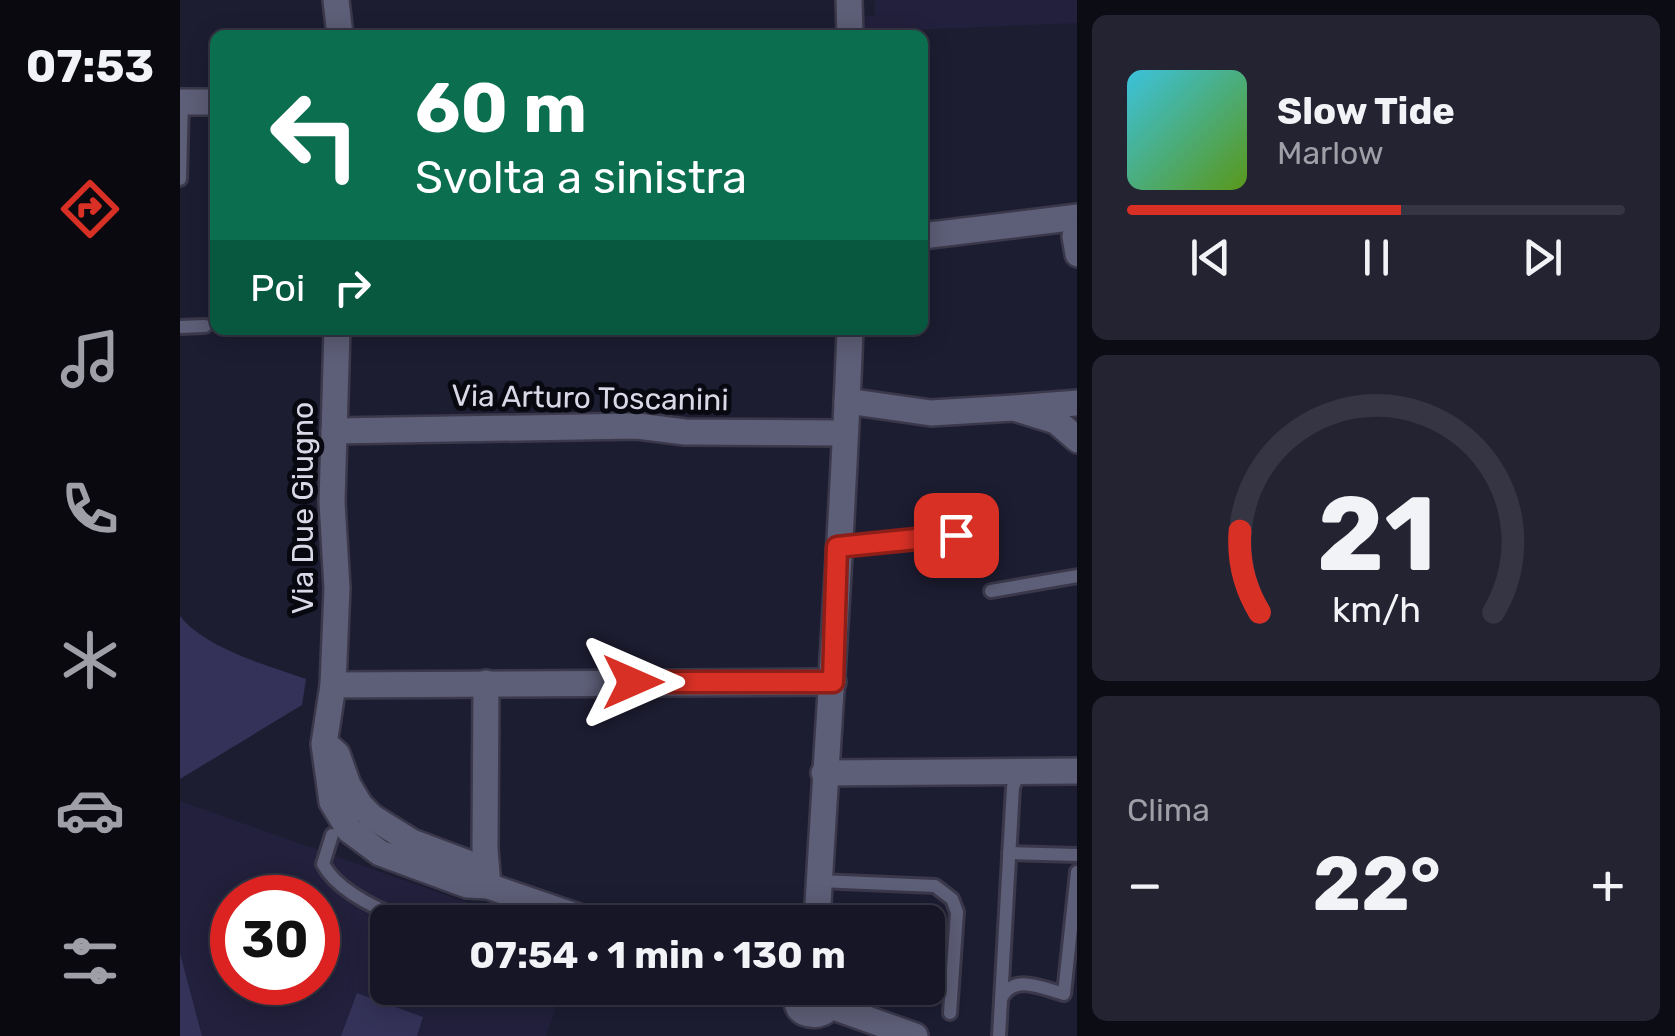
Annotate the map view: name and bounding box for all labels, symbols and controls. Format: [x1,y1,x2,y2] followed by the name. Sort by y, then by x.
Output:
[26,40,154,93] text: 07:53
[415,67,587,150] text: 60 m
[250,70,380,200] icon: left
[1277,88,1455,134] text: Slow Tide
[1277,134,1384,172] text: Marlow
[415,151,747,204] text: Svolta a sinistra
[55,174,125,244] icon: directions
[1183,230,1238,285] icon: previous
[1349,230,1404,285] icon: pause
[1515,230,1570,285] icon: next
[325,260,380,315] icon: right
[250,265,305,311] text: Poi
[55,324,125,394] icon: music
[451,378,729,418] street label: Via Arturo Toscanini
[285,402,321,614] street label: Via Due Giugno
[1316,473,1436,596] text: 21
[55,474,125,544] icon: phone
[914,493,999,578] pin
[929,508,984,563] icon: arrive
[1331,589,1421,631] text: km/h
[55,625,125,695] icon: climate
[581,630,685,734] position arrow
[55,775,125,845] icon: car
[1127,791,1210,829] text: Clima
[1313,840,1441,929] text: 22°
[1127,852,1163,917] text: −
[1591,852,1625,917] text: +
[210,875,340,1005] speed limit sign: 30
[55,926,125,996] icon: filters
[469,932,846,978] text: 07:54 · 1 min · 130 m

